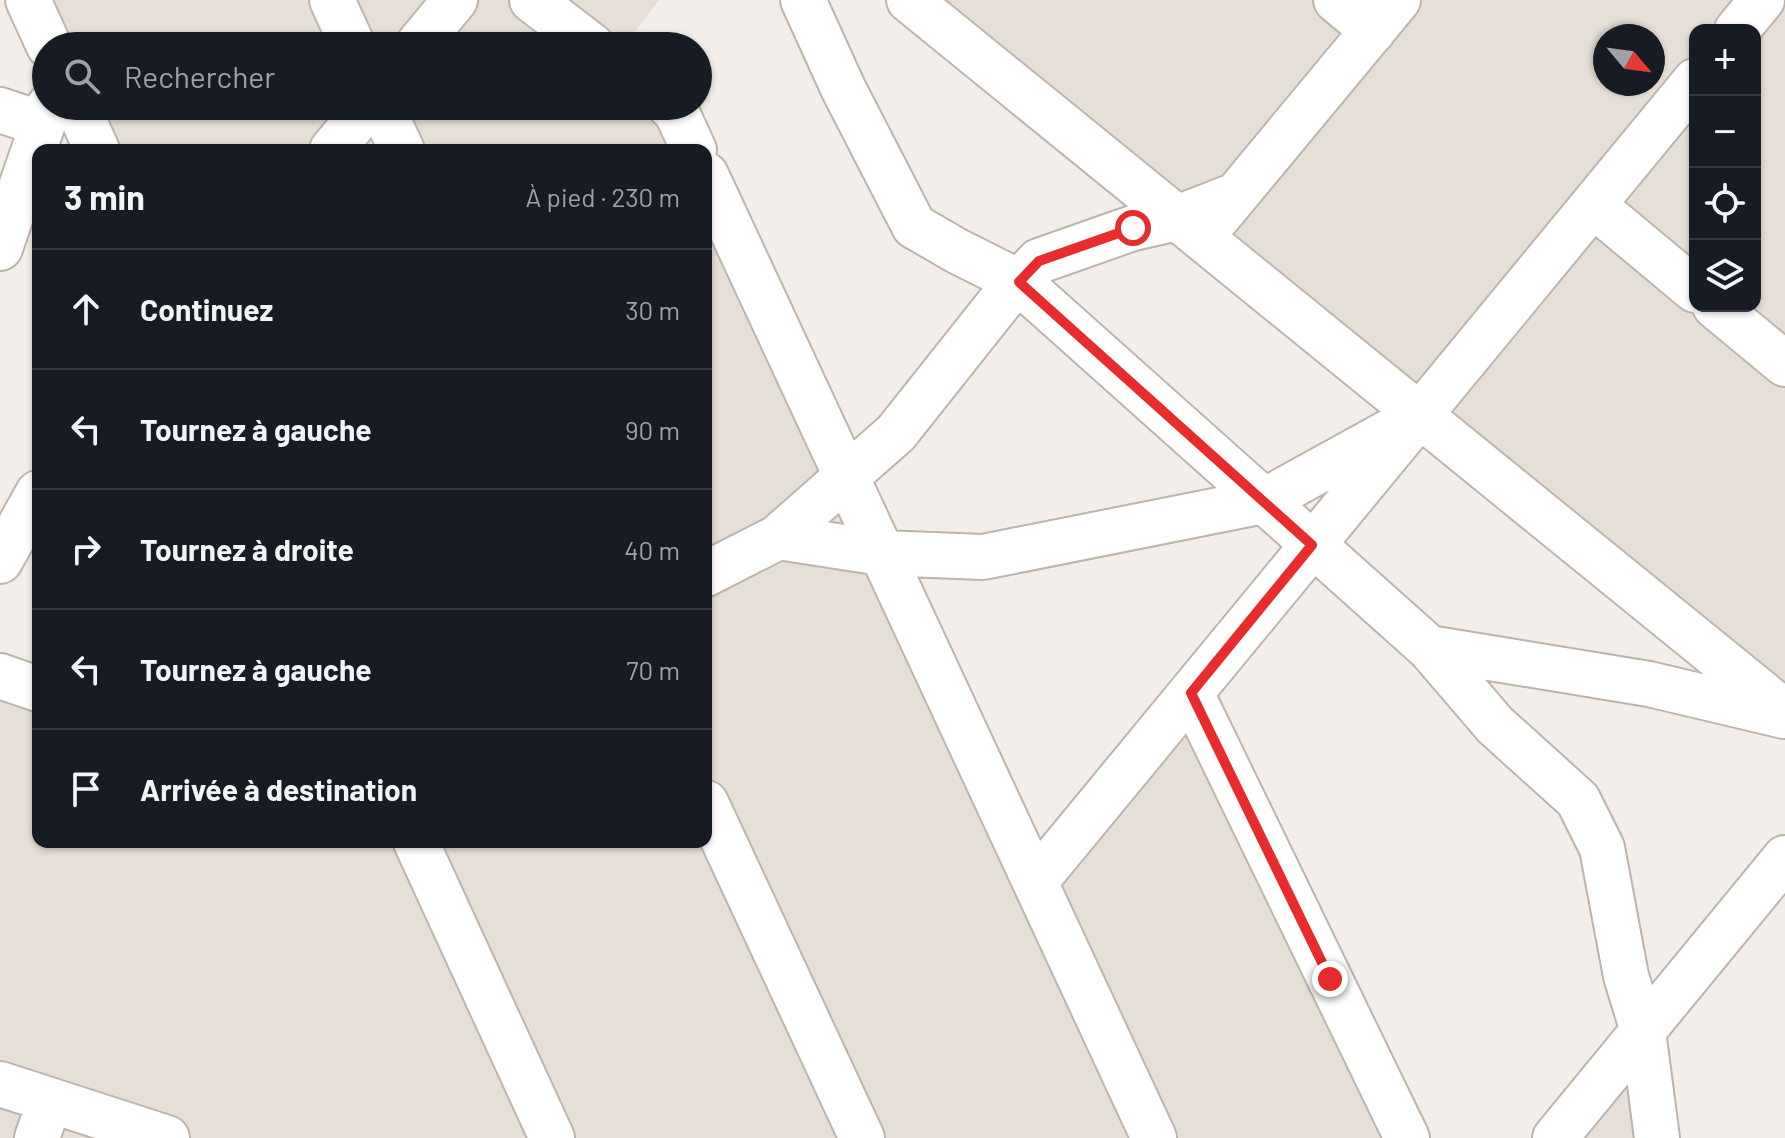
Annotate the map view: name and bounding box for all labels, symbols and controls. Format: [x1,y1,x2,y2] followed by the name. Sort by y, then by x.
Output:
[1593,24,1665,96] north arrow
[1689,24,1761,312] map controls
[1689,24,1761,96] button: +
[32,32,712,120] search box
[60,54,104,98] icon: search
[124,58,275,94] text: Rechercher
[1689,96,1761,168] button: −
[1689,168,1761,240] button: locate
[64,176,145,217] text: 3 min
[526,181,680,212] text: À pied · 230 m
[1115,210,1151,246] route start
[1689,240,1761,312] button: layers
[64,287,108,331] icon: ahead
[140,291,273,327] text: Continuez
[625,294,680,325] text: 30 m
[64,407,108,451] icon: left
[140,411,372,447] text: Tournez à gauche
[625,414,680,445] text: 90 m
[64,527,108,571] icon: right
[140,531,354,567] text: Tournez à droite
[624,534,680,565] text: 40 m
[64,647,108,691] icon: left
[140,651,372,687] text: Tournez à gauche
[626,654,680,685] text: 70 m
[64,767,108,811] icon: arrive
[140,771,417,807] text: Arrivée à destination
[1312,961,1348,997] route end

